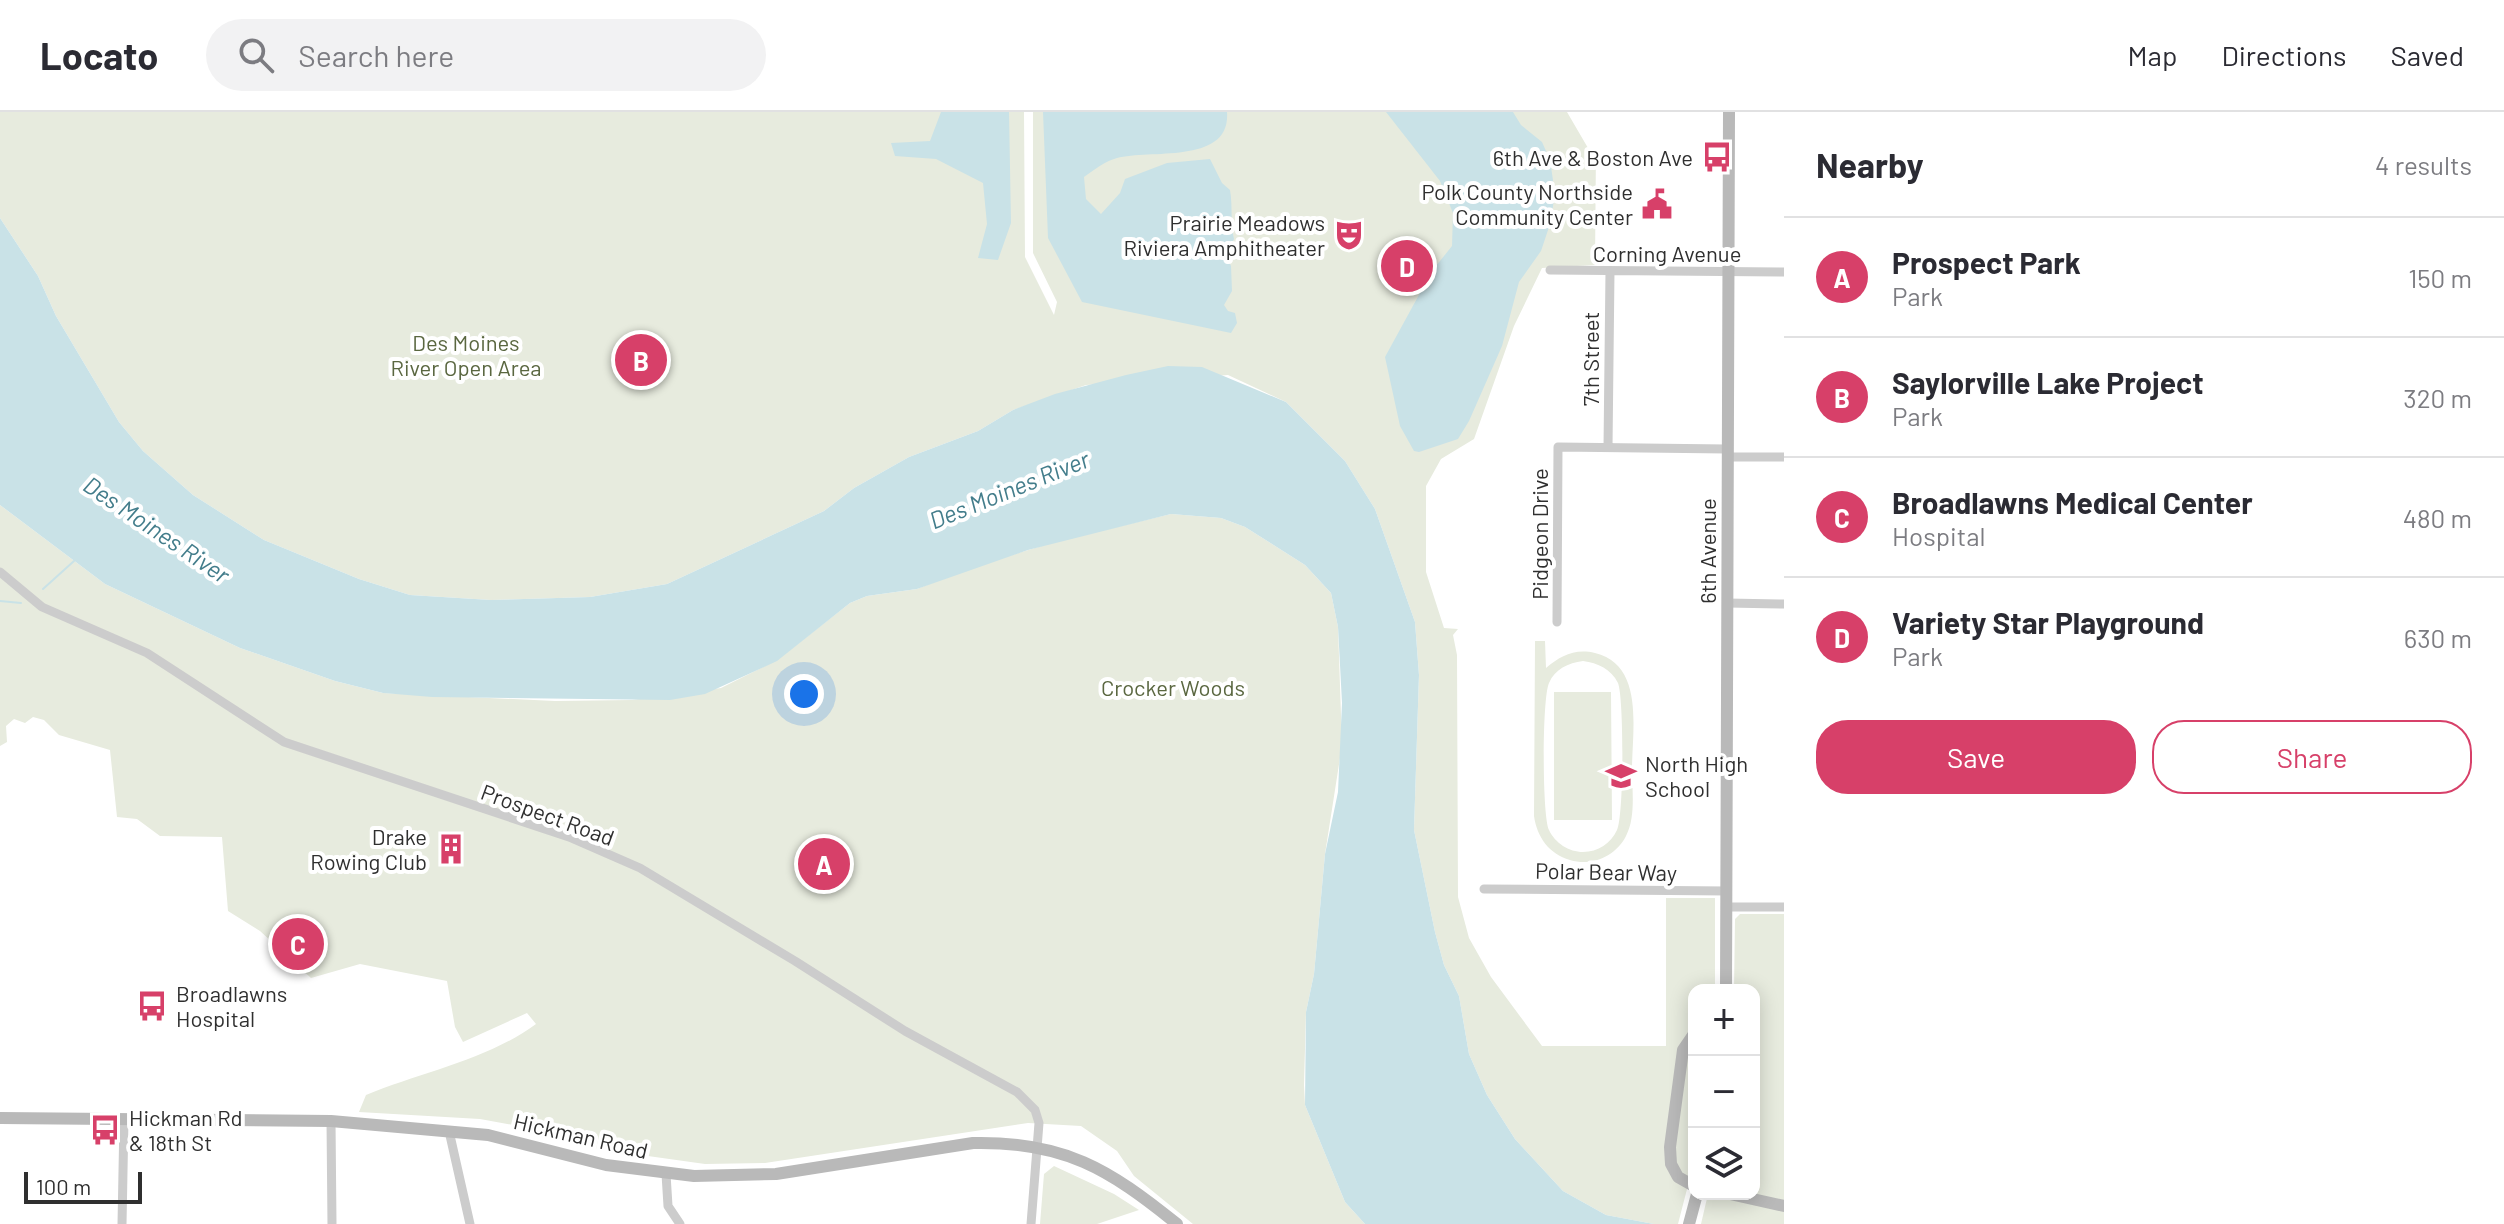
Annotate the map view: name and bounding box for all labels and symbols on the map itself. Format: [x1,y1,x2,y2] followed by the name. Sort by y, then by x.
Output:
[1700,140,1734,174] bus stop icon: 6th Ave & Boston Ave
[1493,144,1693,170] place label: 6th Ave & Boston Ave
[1421,178,1633,229] place label: Polk County Northside Community Center
[1640,187,1674,221] public building icon: Polk County Northside Community Center
[1124,209,1325,260] place label: Prairie Meadows Riviera Amphitheater
[1332,218,1366,252] theatre icon: Prairie Meadows Riviera Amphitheater
[1381,236,1433,296] pin: D
[1593,240,1741,266] street label: Corning Avenue
[1577,312,1603,406] street label: 7th Street
[390,329,542,380] park label: Des Moines River Open Area
[615,330,667,390] pin: B
[925,443,1095,534] water label: Des Moines River
[1526,468,1552,600] street label: Pidgeon Drive
[78,469,237,589] water label: Des Moines River
[1694,498,1720,604] street label: 6th Avenue
[784,674,824,714] your location
[1101,674,1245,700] park label: Crocker Woods
[1645,750,1748,801] place label: North High School
[1604,759,1638,793] school or university icon: North High School
[478,778,618,850] street label: Prospect Road
[310,823,427,874] place label: Drake Rowing Club
[434,832,468,866] building icon: Drake Rowing Club
[798,834,850,894] pin: A
[1535,857,1677,885] street label: Polar Bear Way
[272,914,324,974] pin: C
[176,980,287,1031] place label: Broadlawns Hospital
[135,989,169,1023] bus stop icon: Broadlawns Hospital
[129,1104,243,1155] place label: Hickman Rd & 18th St
[511,1107,651,1163] street label: Hickman Road
[88,1113,122,1147] bus stop icon: Hickman Rd & 18th St
[24,1168,142,1204] scale bar

